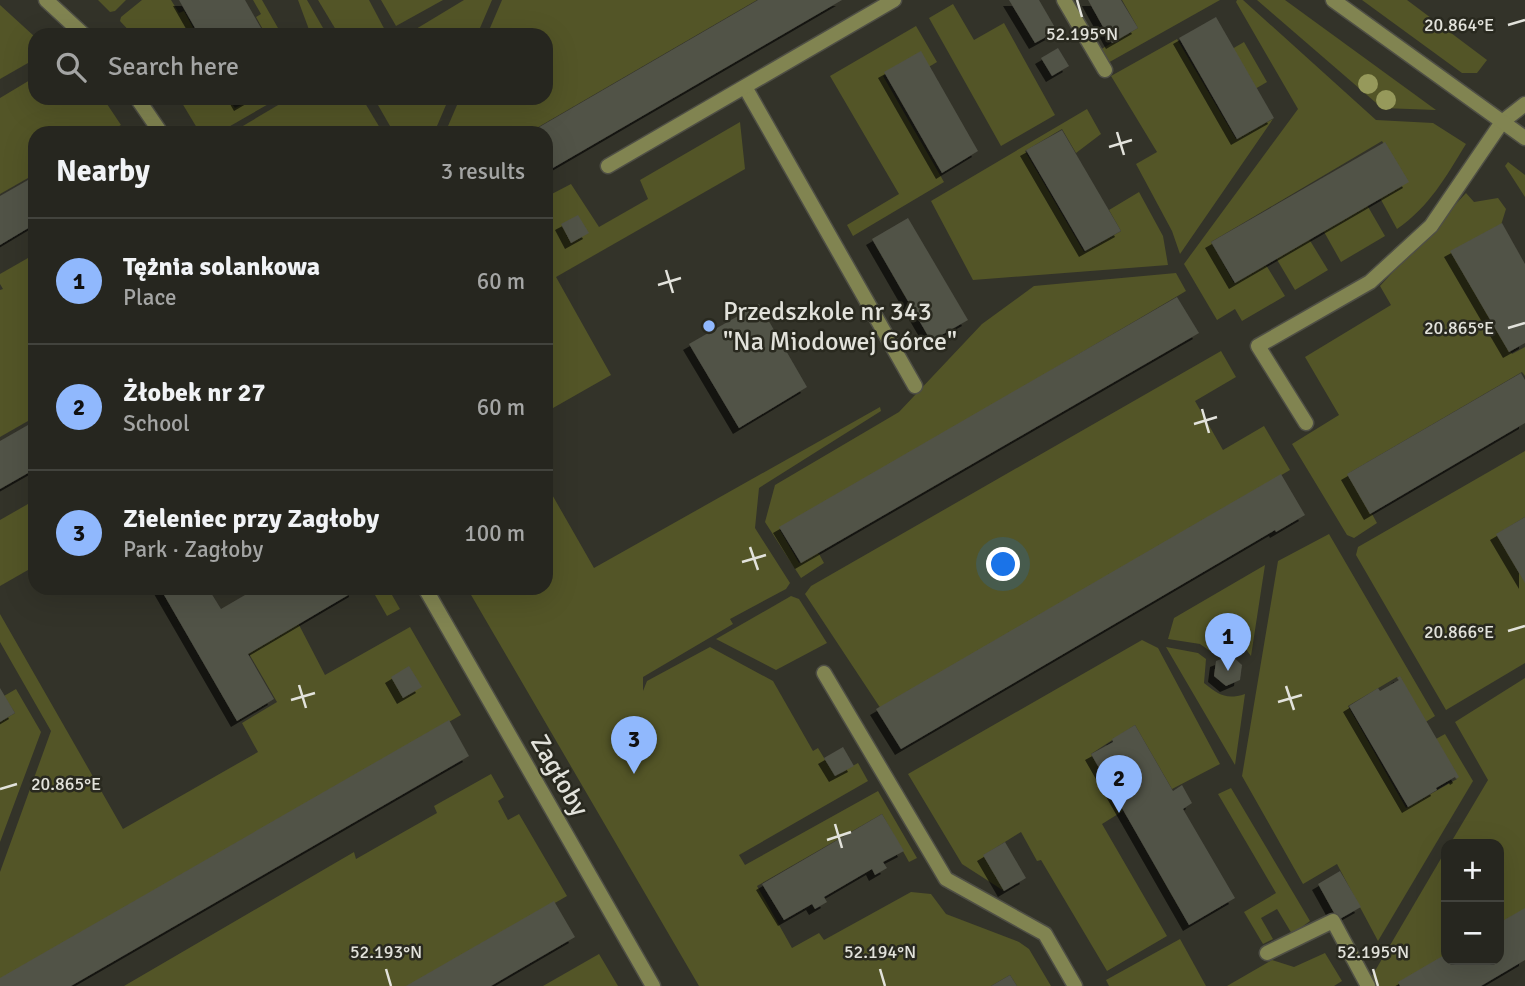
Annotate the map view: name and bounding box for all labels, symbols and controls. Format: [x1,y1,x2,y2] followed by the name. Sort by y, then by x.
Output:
[1424,14,1494,36] text: 20.864°E
[1046,23,1118,45] text: 52.195°N
[28,28,553,105] search box
[52,48,90,86] icon: search
[108,51,239,83] text: Search here
[56,153,150,190] text: Nearby
[441,157,525,186] text: 3 results
[123,251,320,283] text: Tężnia solankowa
[73,267,85,296] text: 1
[477,267,525,296] text: 60 m
[123,283,177,312] text: Place
[723,296,957,358] place label: Przedszkole nr 343 "Na Miodowej Górce"
[1424,317,1494,339] text: 20.865°E
[701,318,717,334] marker: Przedszkole nr 343 "Na Miodowej Górce"
[123,377,266,409] text: Żłobek nr 27
[73,393,85,422] text: 2
[477,393,525,422] text: 60 m
[123,409,190,438] text: School
[123,503,379,535] text: Zieleniec przy Zagłoby
[73,519,85,548] text: 3
[464,519,525,548] text: 100 m
[123,535,263,564] text: Park · Zagłoby
[986,547,1020,581] your location
[1205,613,1251,671] pin: 1
[1424,621,1494,643] text: 20.866°E
[611,716,657,774] pin: 3
[523,729,595,822] street label: Zagłoby
[1096,755,1142,813] pin: 2
[31,773,101,795] text: 20.865°E
[1441,839,1504,965] map controls
[1441,839,1504,902] button: +
[1441,902,1504,965] button: −
[350,941,422,963] text: 52.193°N
[844,941,916,963] text: 52.194°N
[1337,941,1409,963] text: 52.195°N

